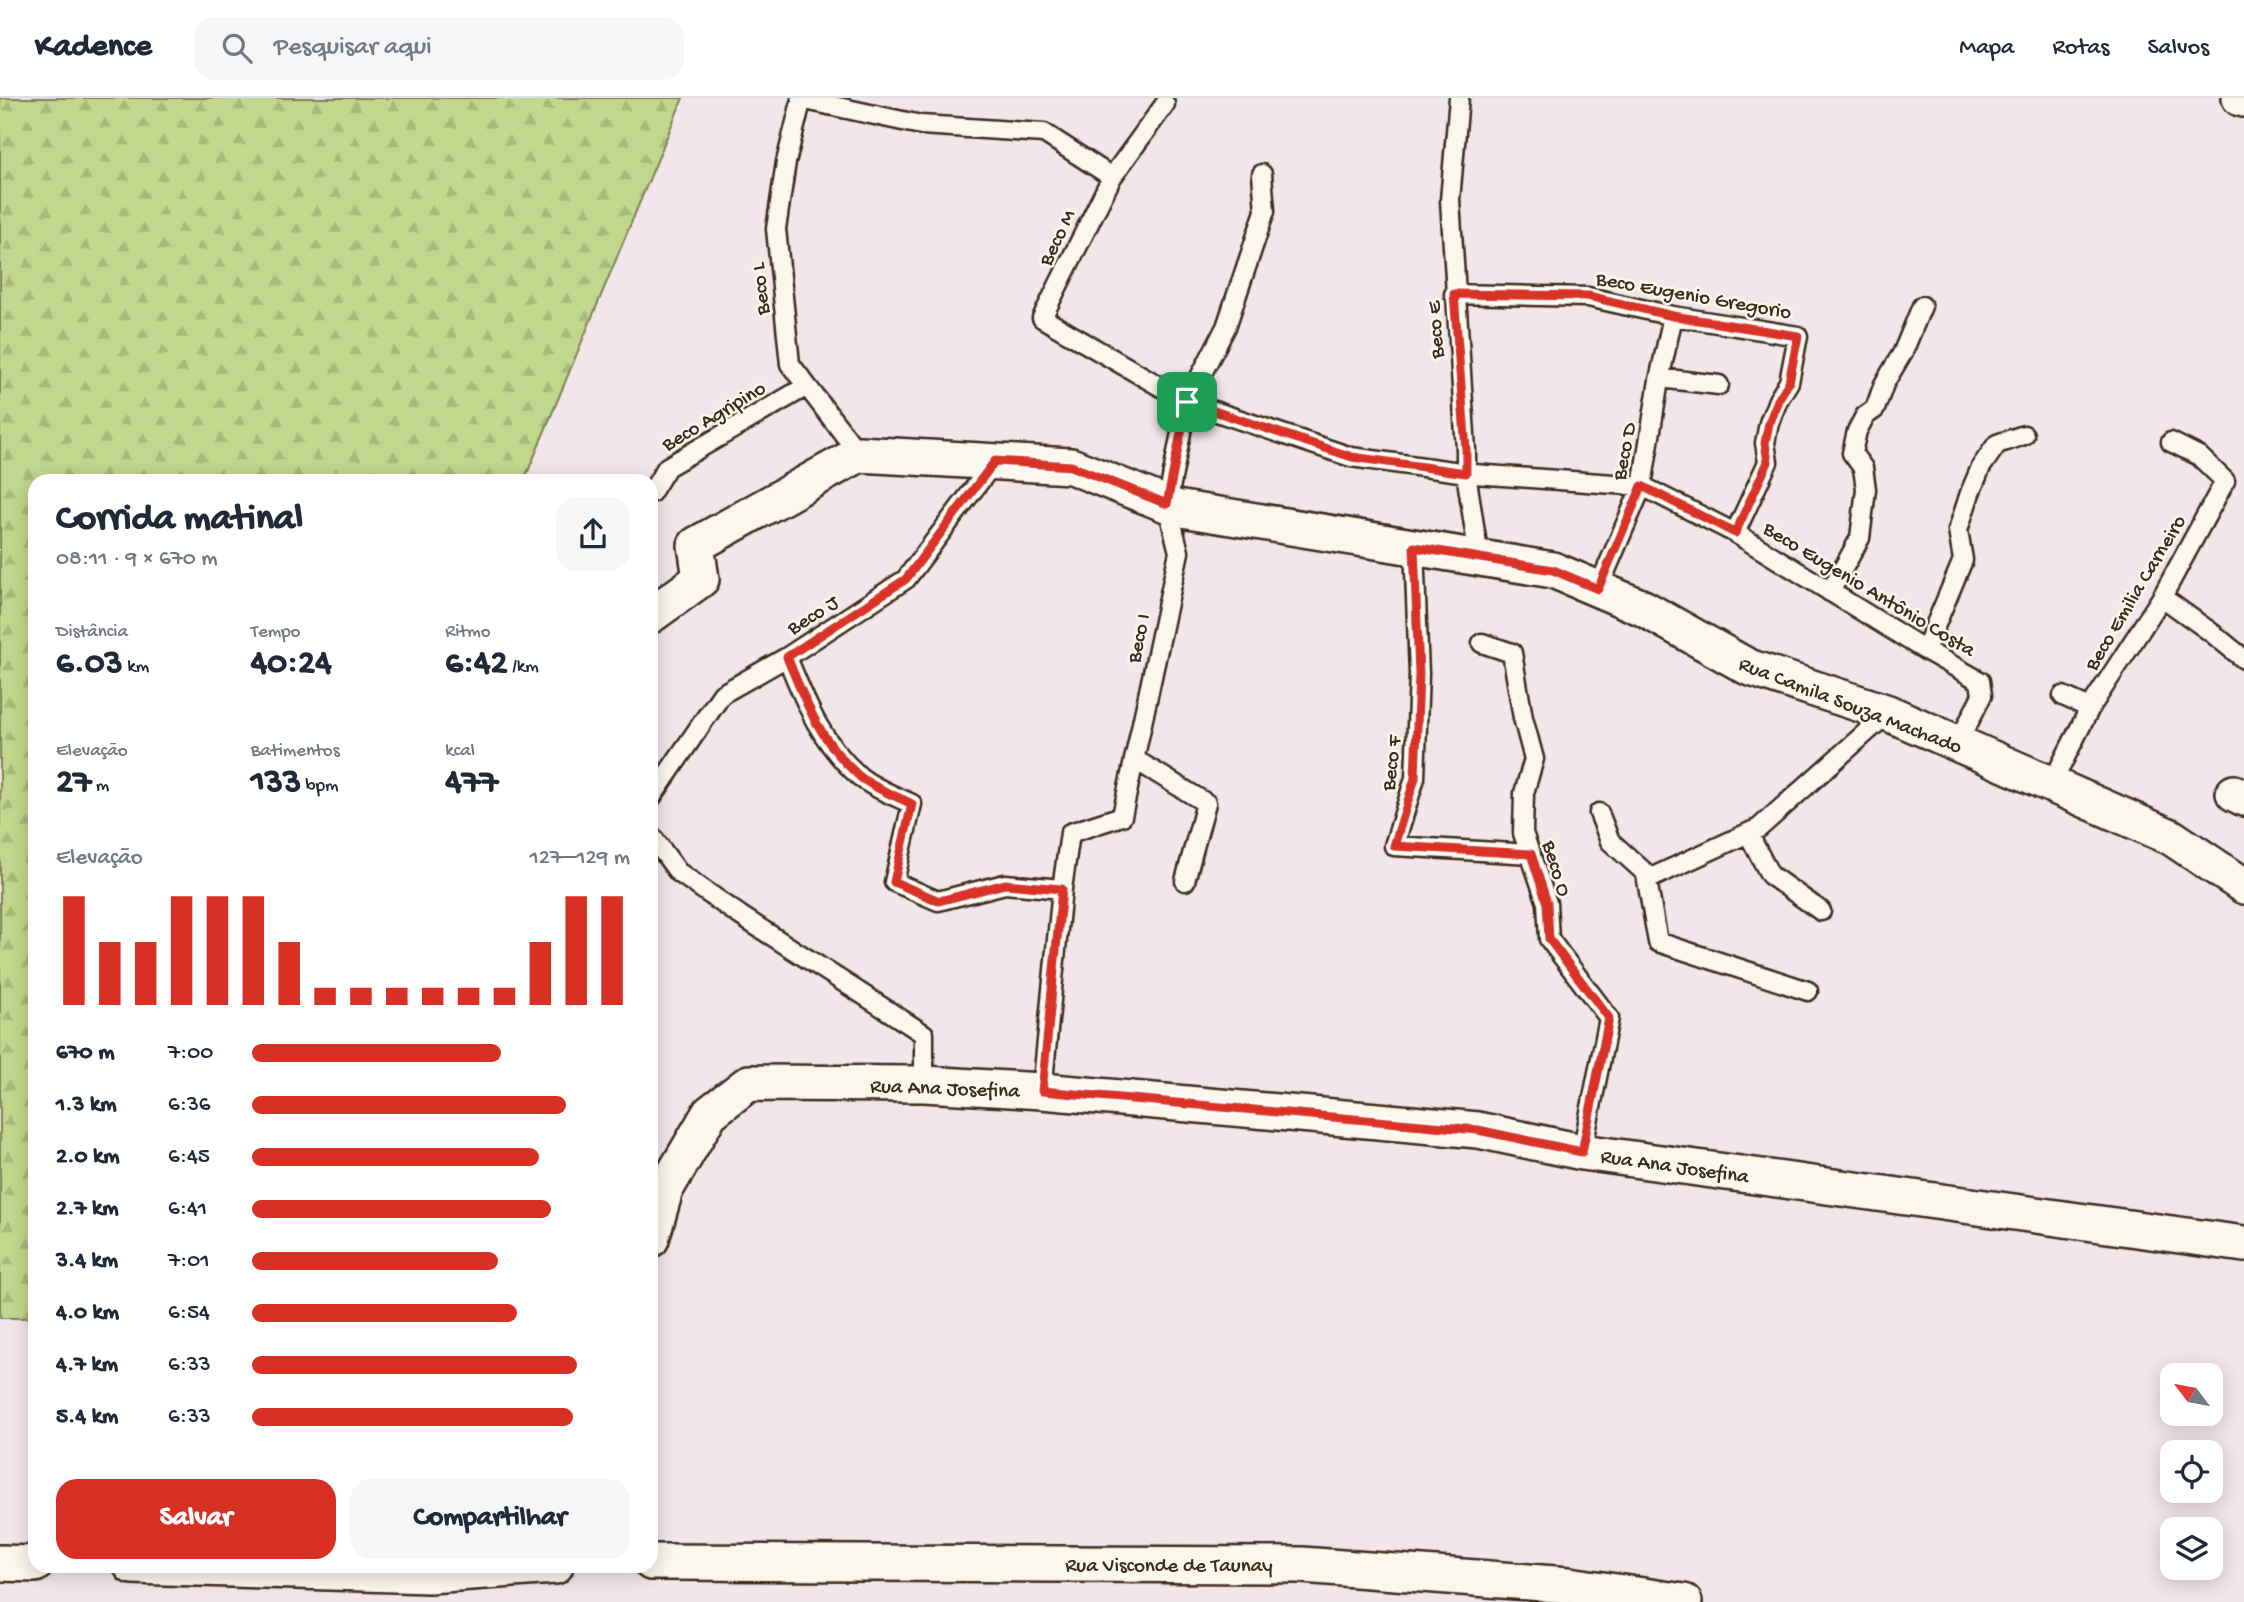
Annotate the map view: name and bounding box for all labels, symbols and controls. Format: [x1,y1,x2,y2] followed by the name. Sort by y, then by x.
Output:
[194,17,684,80] search box
[35,29,152,67] text: Kadence
[218,29,256,67] icon: search
[274,33,432,64] text: Pesquisar aqui
[1959,34,2014,63] text: Mapa
[2052,34,2109,63] text: Rotas
[2147,34,2209,63] text: Salvos
[1035,206,1084,271] street label: Beco M
[747,260,778,317] street label: Beco L
[1593,268,1793,327] street label: Beco Eugenio Gregorio
[1423,299,1452,360] street label: Beco E
[1157,372,1217,432] pin
[658,377,771,459] street label: Beco Agripino
[1168,383,1206,421] icon: arrive
[1608,420,1644,484] street label: Beco D
[556,497,630,571] button: share
[56,498,303,542] text: Corrida matinal
[2080,511,2193,677] street label: Beco Emilia Carneiro
[1757,517,1980,665] street label: Beco Eugenio Antônio Costa
[56,546,218,573] text: 08:11 · 9 × 670 m
[783,591,845,643] street label: Beco J
[1123,612,1158,667] street label: Beco I
[56,621,128,644] text: Distância
[251,621,300,644] text: Tempo
[445,621,491,644] text: Ritmo
[56,644,123,685] text: 6.03
[251,644,332,685] text: 40:24
[445,644,508,685] text: 6:42
[1735,653,1965,761] street label: Rua Camila Souza Machado
[123,656,149,679] text: km
[508,656,539,679] text: /km
[1378,733,1409,793] street label: Beco F
[56,740,128,763] text: Elevação
[251,740,340,763] text: Batimentos
[445,740,475,763] text: kcal
[56,763,91,804] text: 27
[251,763,301,804] text: 133
[445,763,498,804] text: 477
[91,775,109,798] text: m
[301,775,339,798] text: bpm
[1534,837,1575,900] street label: Beco O
[56,845,143,872] text: Elevação
[530,845,630,872] text: 127–129 m
[56,1040,114,1067] text: 670 m
[168,1040,213,1067] text: 7:00
[870,1075,1021,1106] street label: Rua Ana Josefina
[56,1092,116,1119] text: 1.3 km
[168,1092,210,1119] text: 6:36
[56,1144,120,1171] text: 2.0 km
[168,1144,210,1171] text: 6:45
[1599,1146,1752,1191] street label: Rua Ana Josefina
[56,1196,119,1223] text: 2.7 km
[168,1196,207,1223] text: 6:41
[56,1248,118,1275] text: 3.4 km
[168,1248,210,1275] text: 7:01
[56,1300,119,1327] text: 4.0 km
[168,1300,210,1327] text: 6:54
[56,1352,118,1379] text: 4.7 km
[168,1352,211,1379] text: 6:33
[2160,1363,2222,1426] north arrow
[2160,1363,2223,1580] map controls
[56,1404,118,1431] text: 5.4 km
[168,1404,211,1431] text: 6:33
[2160,1440,2223,1503] button: locate
[56,1479,336,1559] button: Salvar
[350,1479,630,1559] button: Compartilhar
[2160,1517,2223,1580] button: layers
[1065,1555,1273,1580] street label: Rua Visconde de Taunay

